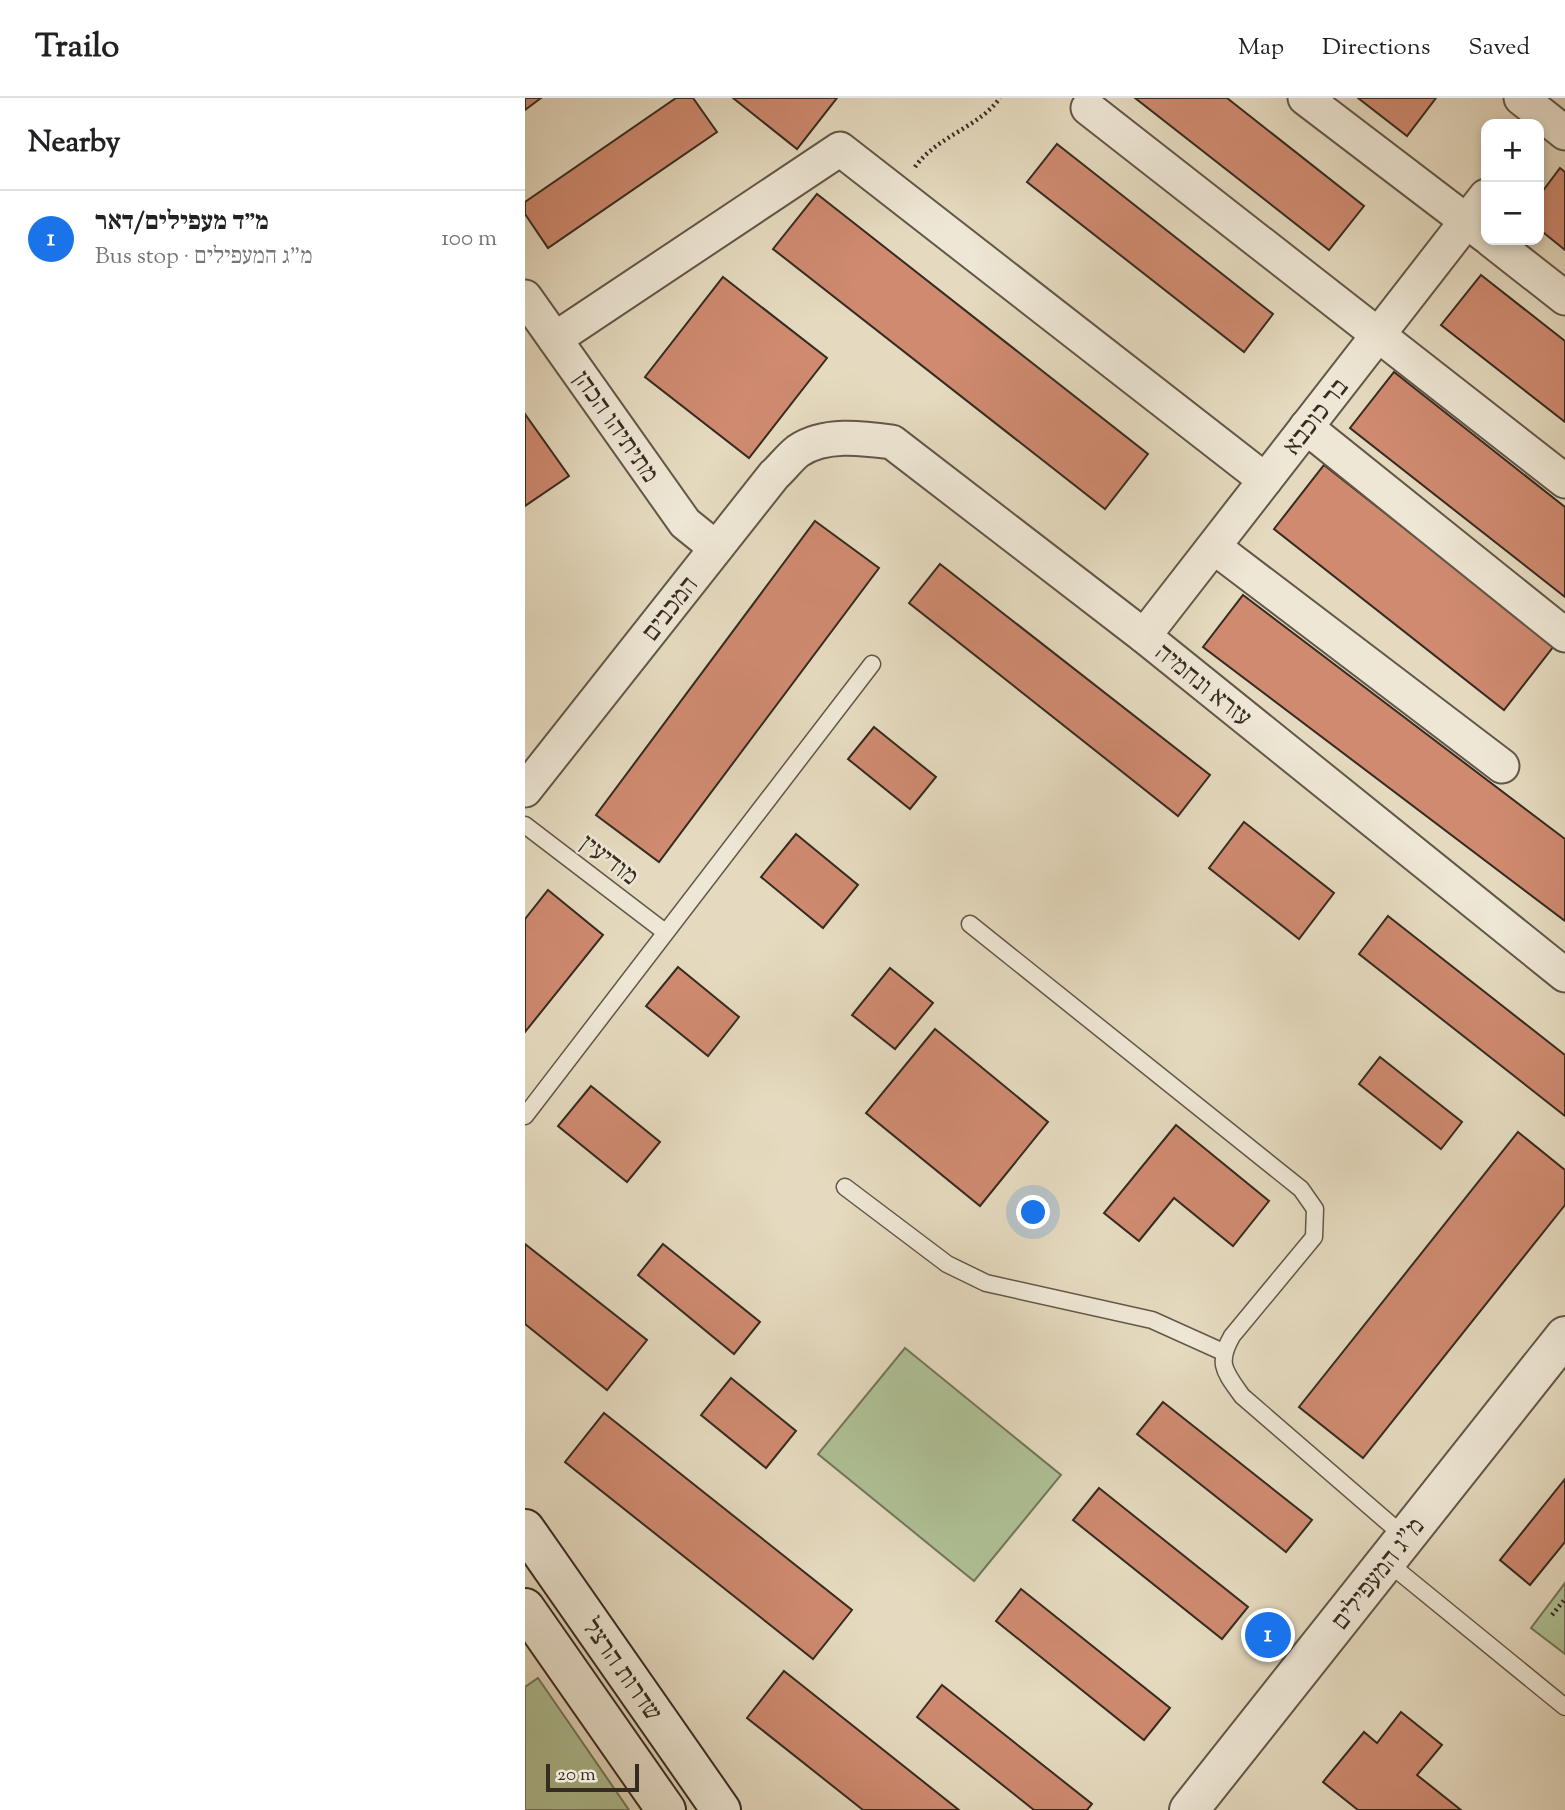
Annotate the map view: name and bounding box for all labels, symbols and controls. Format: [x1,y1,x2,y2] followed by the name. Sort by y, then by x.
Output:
[35,24,119,72] text: Trailo
[1238,31,1284,65] text: Map
[1322,31,1430,65] text: Directions
[1468,31,1530,65] text: Saved
[1481,119,1544,245] map controls
[1481,119,1544,182] button: +
[28,122,120,165] text: Nearby
[1481,182,1544,245] button: −
[95,204,269,241] text: מ״ד מעפילים/דאר
[47,223,55,256] text: 1
[441,223,497,256] text: 100 m
[95,241,313,274] text: Bus stop · מ"ג המעפילים
[563,364,667,491] street label: מתיתיהו הכהן
[1275,371,1359,464] street label: בר כוכבא
[634,569,708,650] street label: המכבים
[1146,635,1259,737] street label: עזרא ונחמיה
[571,827,646,895] street label: מודיעין
[1016,1195,1050,1229] your location
[1323,1510,1435,1639] street label: מ"ג המעפילים
[1245,1609,1291,1661] pin: 1
[572,1611,670,1729] street label: שדרות הרצל
[546,1761,639,1793] scale bar
[557,1762,596,1789] text: 20 m

